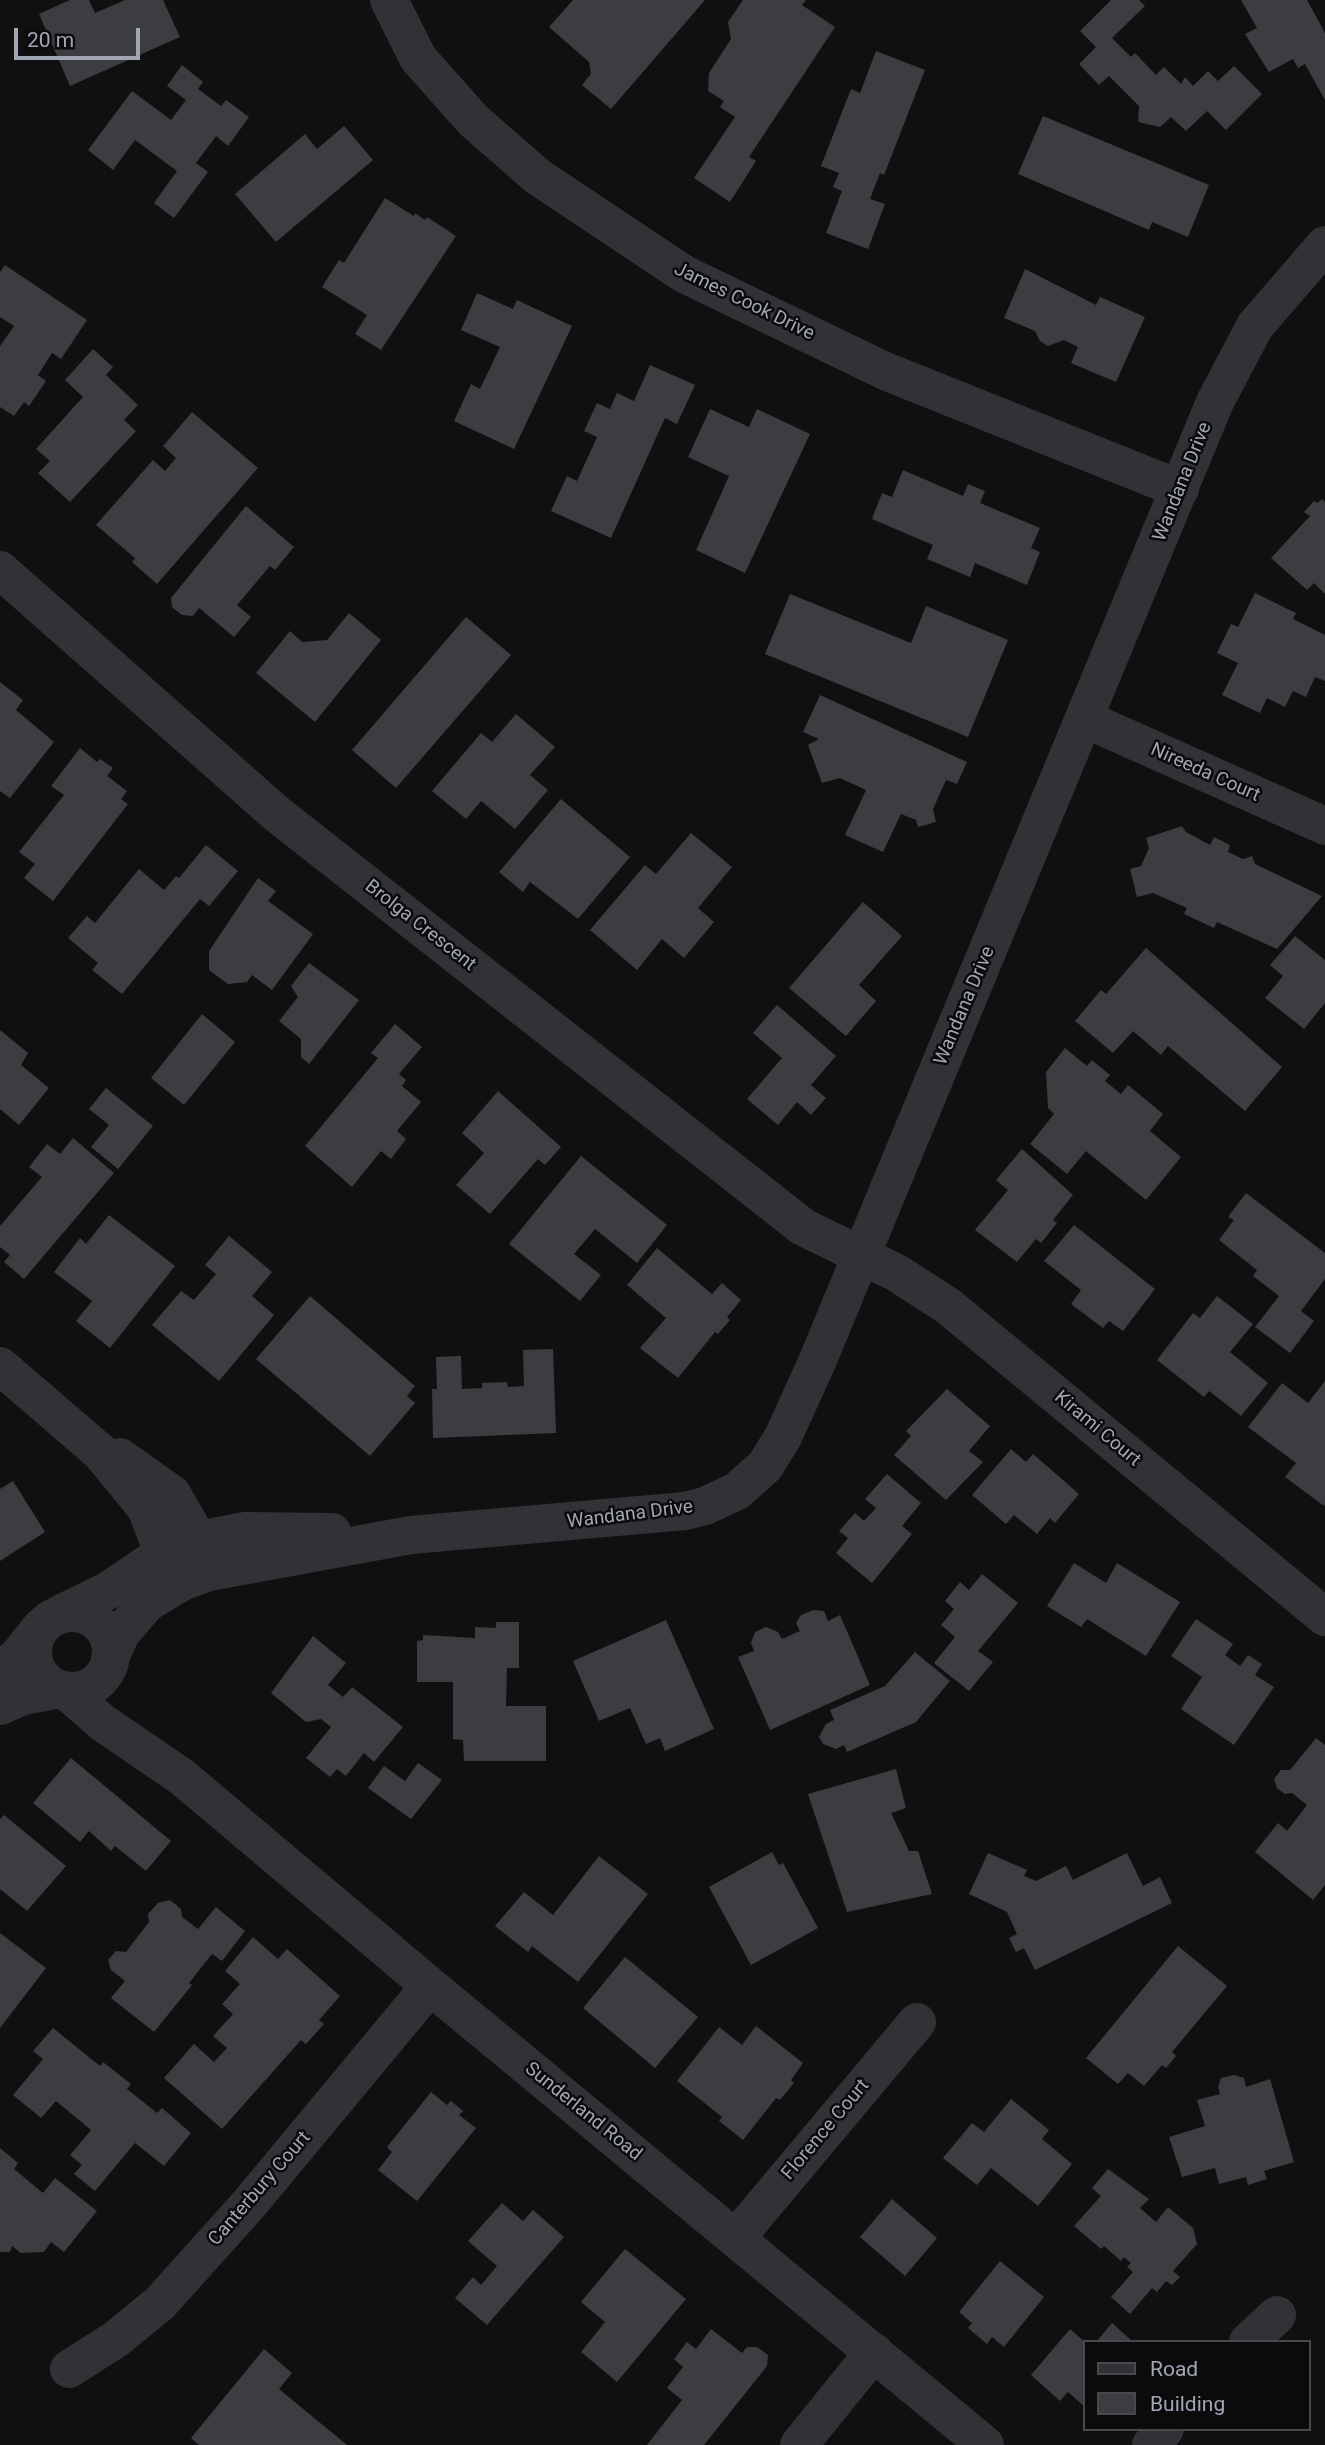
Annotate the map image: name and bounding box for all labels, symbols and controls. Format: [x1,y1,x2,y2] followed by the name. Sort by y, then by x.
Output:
[18,14,144,58] scale bar
[27,28,74,52] text: 20 m
[670,258,818,346] street label: James Cook Drive
[1149,419,1217,545] street label: Wandana Drive
[1147,739,1263,807] street label: Nireeda Court
[360,876,480,976] street label: Brolga Crescent
[930,943,1000,1069] street label: Wandana Drive
[1049,1386,1145,1472] street label: Kirami Court
[566,1496,694,1534] street label: Wandana Drive
[520,2058,646,2166] street label: Sunderland Road
[777,2075,875,2185] street label: Florence Court
[204,2127,316,2251] street label: Canterbury Court
[1084,2340,1311,2431] legend
[1150,2357,1198,2381] text: Road
[1150,2392,1225,2416] text: Building

